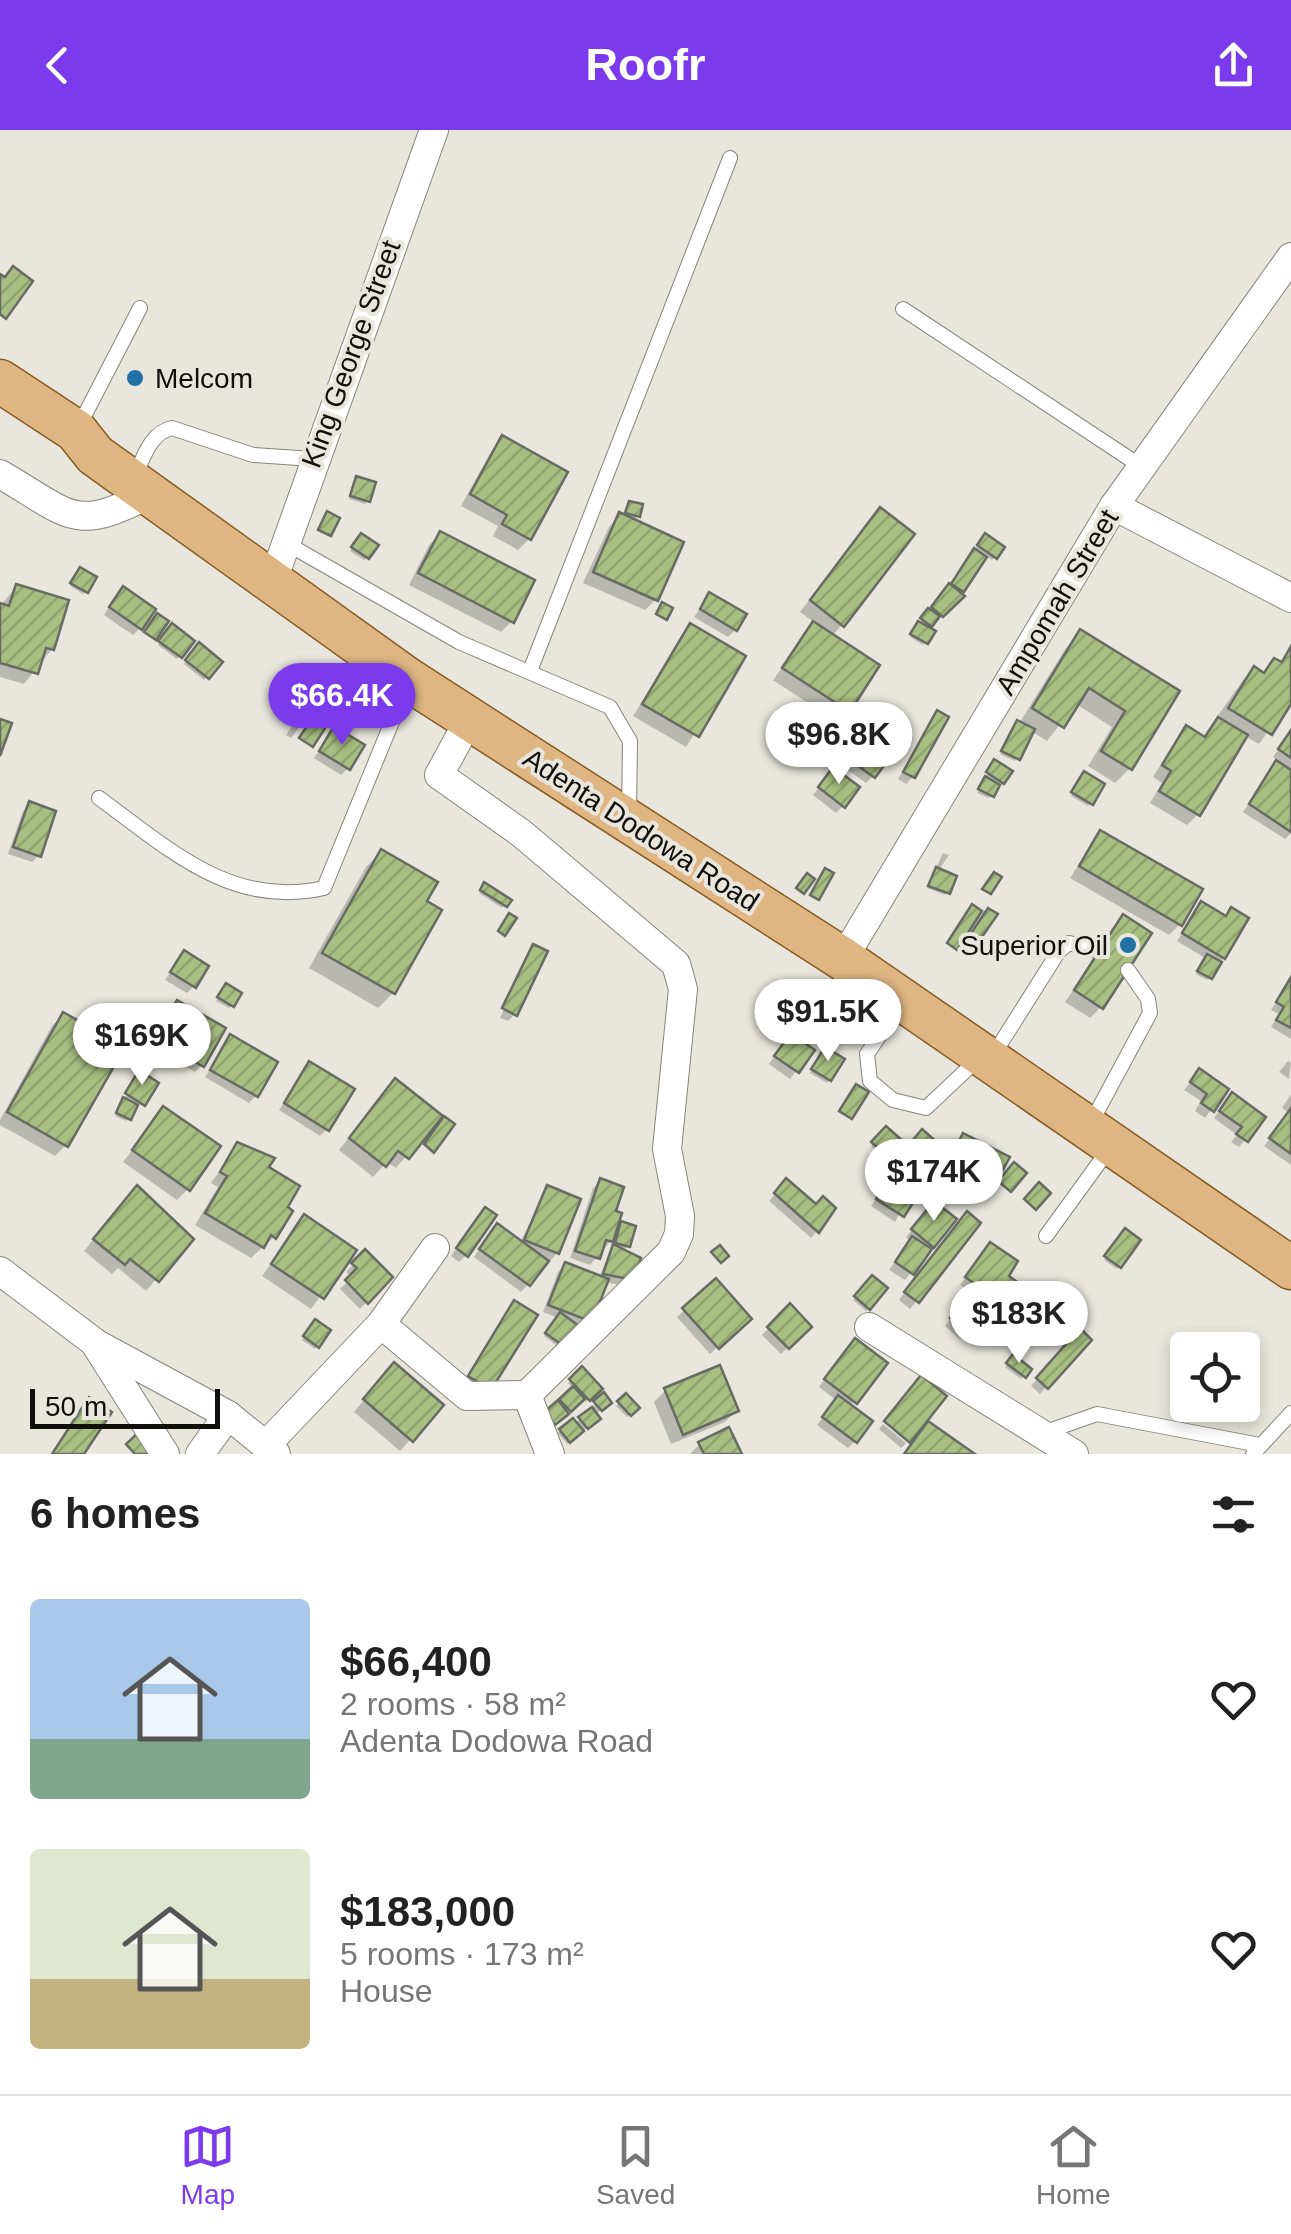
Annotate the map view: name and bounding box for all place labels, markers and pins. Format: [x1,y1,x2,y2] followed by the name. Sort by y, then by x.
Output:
[155,363,253,394] place label: Melcom
[124,367,146,389] marker: Melcom
[261,663,423,748] pin: $66.4K
[758,702,920,787] pin: $96.8K
[960,930,1108,961] place label: Superior Oil
[1117,934,1139,956] marker: Superior Oil
[747,979,909,1064] pin: $91.5K
[72,1003,212,1088] pin: $169K
[864,1139,1004,1224] pin: $174K
[949,1281,1089,1366] pin: $183K

